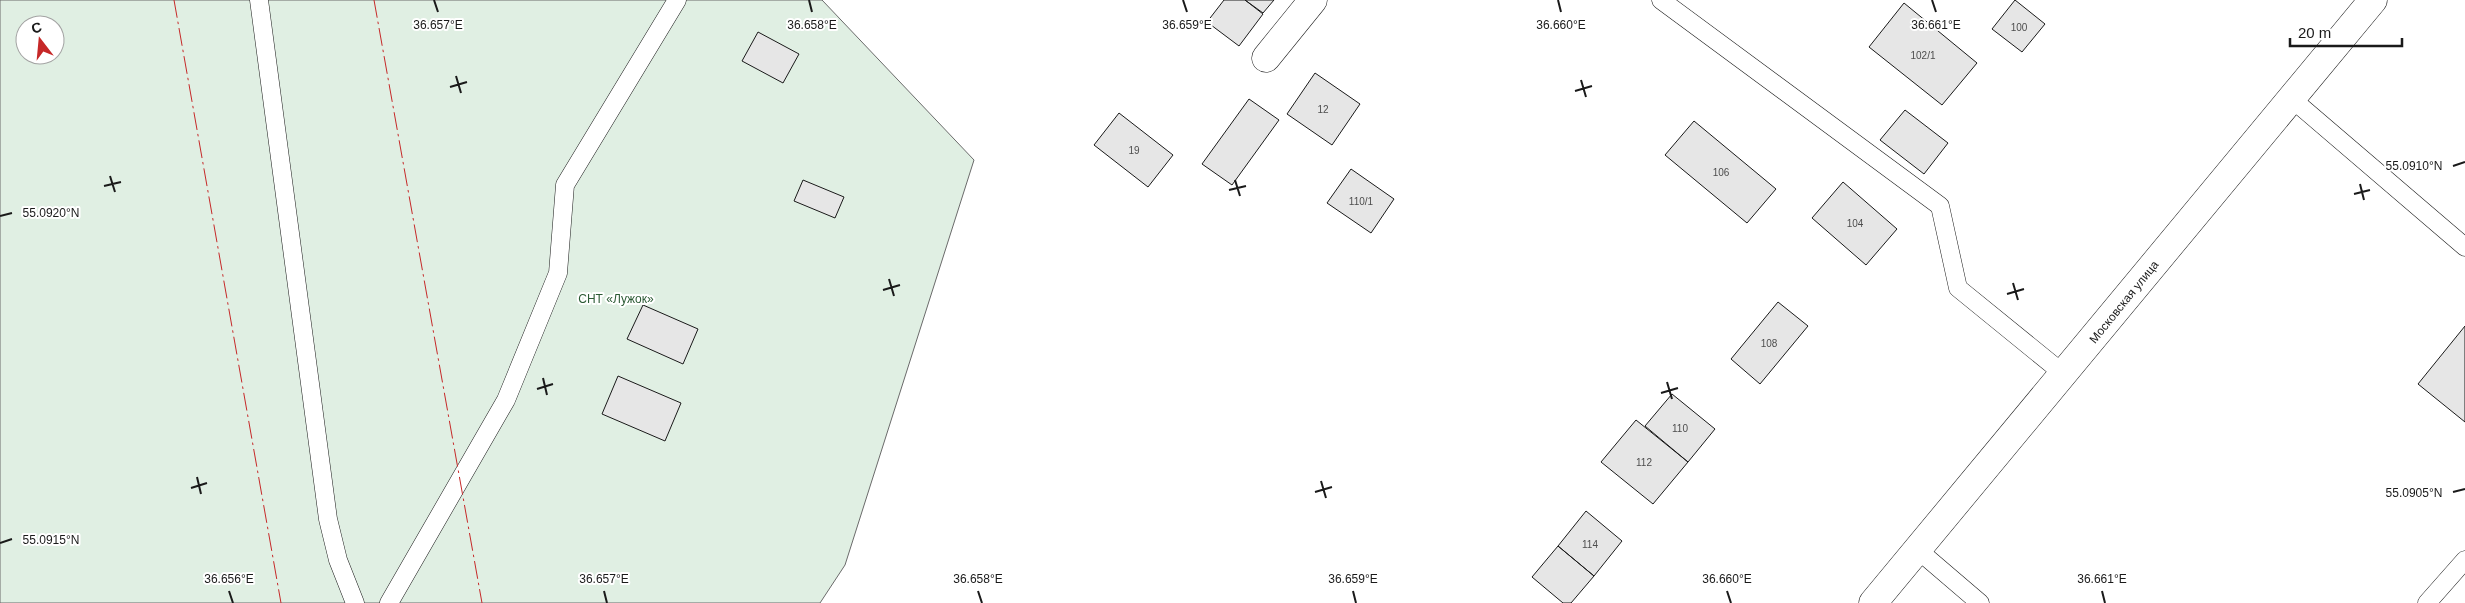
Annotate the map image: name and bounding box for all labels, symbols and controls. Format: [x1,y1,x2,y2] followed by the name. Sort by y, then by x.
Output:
[15,15,65,65] north arrow
[2290,15,2402,47] scale bar
[29,18,43,37] text: С
[413,18,463,32] text: 36.657°E
[787,18,837,32] text: 36.658°E
[1162,18,1212,32] text: 36.659°E
[1536,18,1586,32] text: 36.660°E
[1911,18,1961,32] text: 36.661°E
[2011,22,2028,33] house number: 100
[2298,24,2331,41] text: 20 m
[1910,50,1936,61] house number: 102/1
[1317,104,1329,115] house number: 12
[1128,145,1140,156] house number: 19
[2386,159,2442,173] text: 55.0910°N
[1713,167,1730,178] house number: 106
[1349,196,1374,207] house number: 110/1
[23,206,79,220] text: 55.0920°N
[1847,218,1864,229] house number: 104
[2086,258,2162,346] street label: Московская улица
[578,292,654,306] park label: СНТ «Лужок»
[1761,338,1778,349] house number: 108
[1672,423,1688,434] house number: 110
[1636,457,1652,468] house number: 112
[2386,486,2442,500] text: 55.0905°N
[23,533,79,547] text: 55.0915°N
[1582,539,1598,550] house number: 114
[204,572,254,586] text: 36.656°E
[579,572,629,586] text: 36.657°E
[953,572,1003,586] text: 36.658°E
[1328,572,1378,586] text: 36.659°E
[1702,572,1752,586] text: 36.660°E
[2077,572,2127,586] text: 36.661°E

